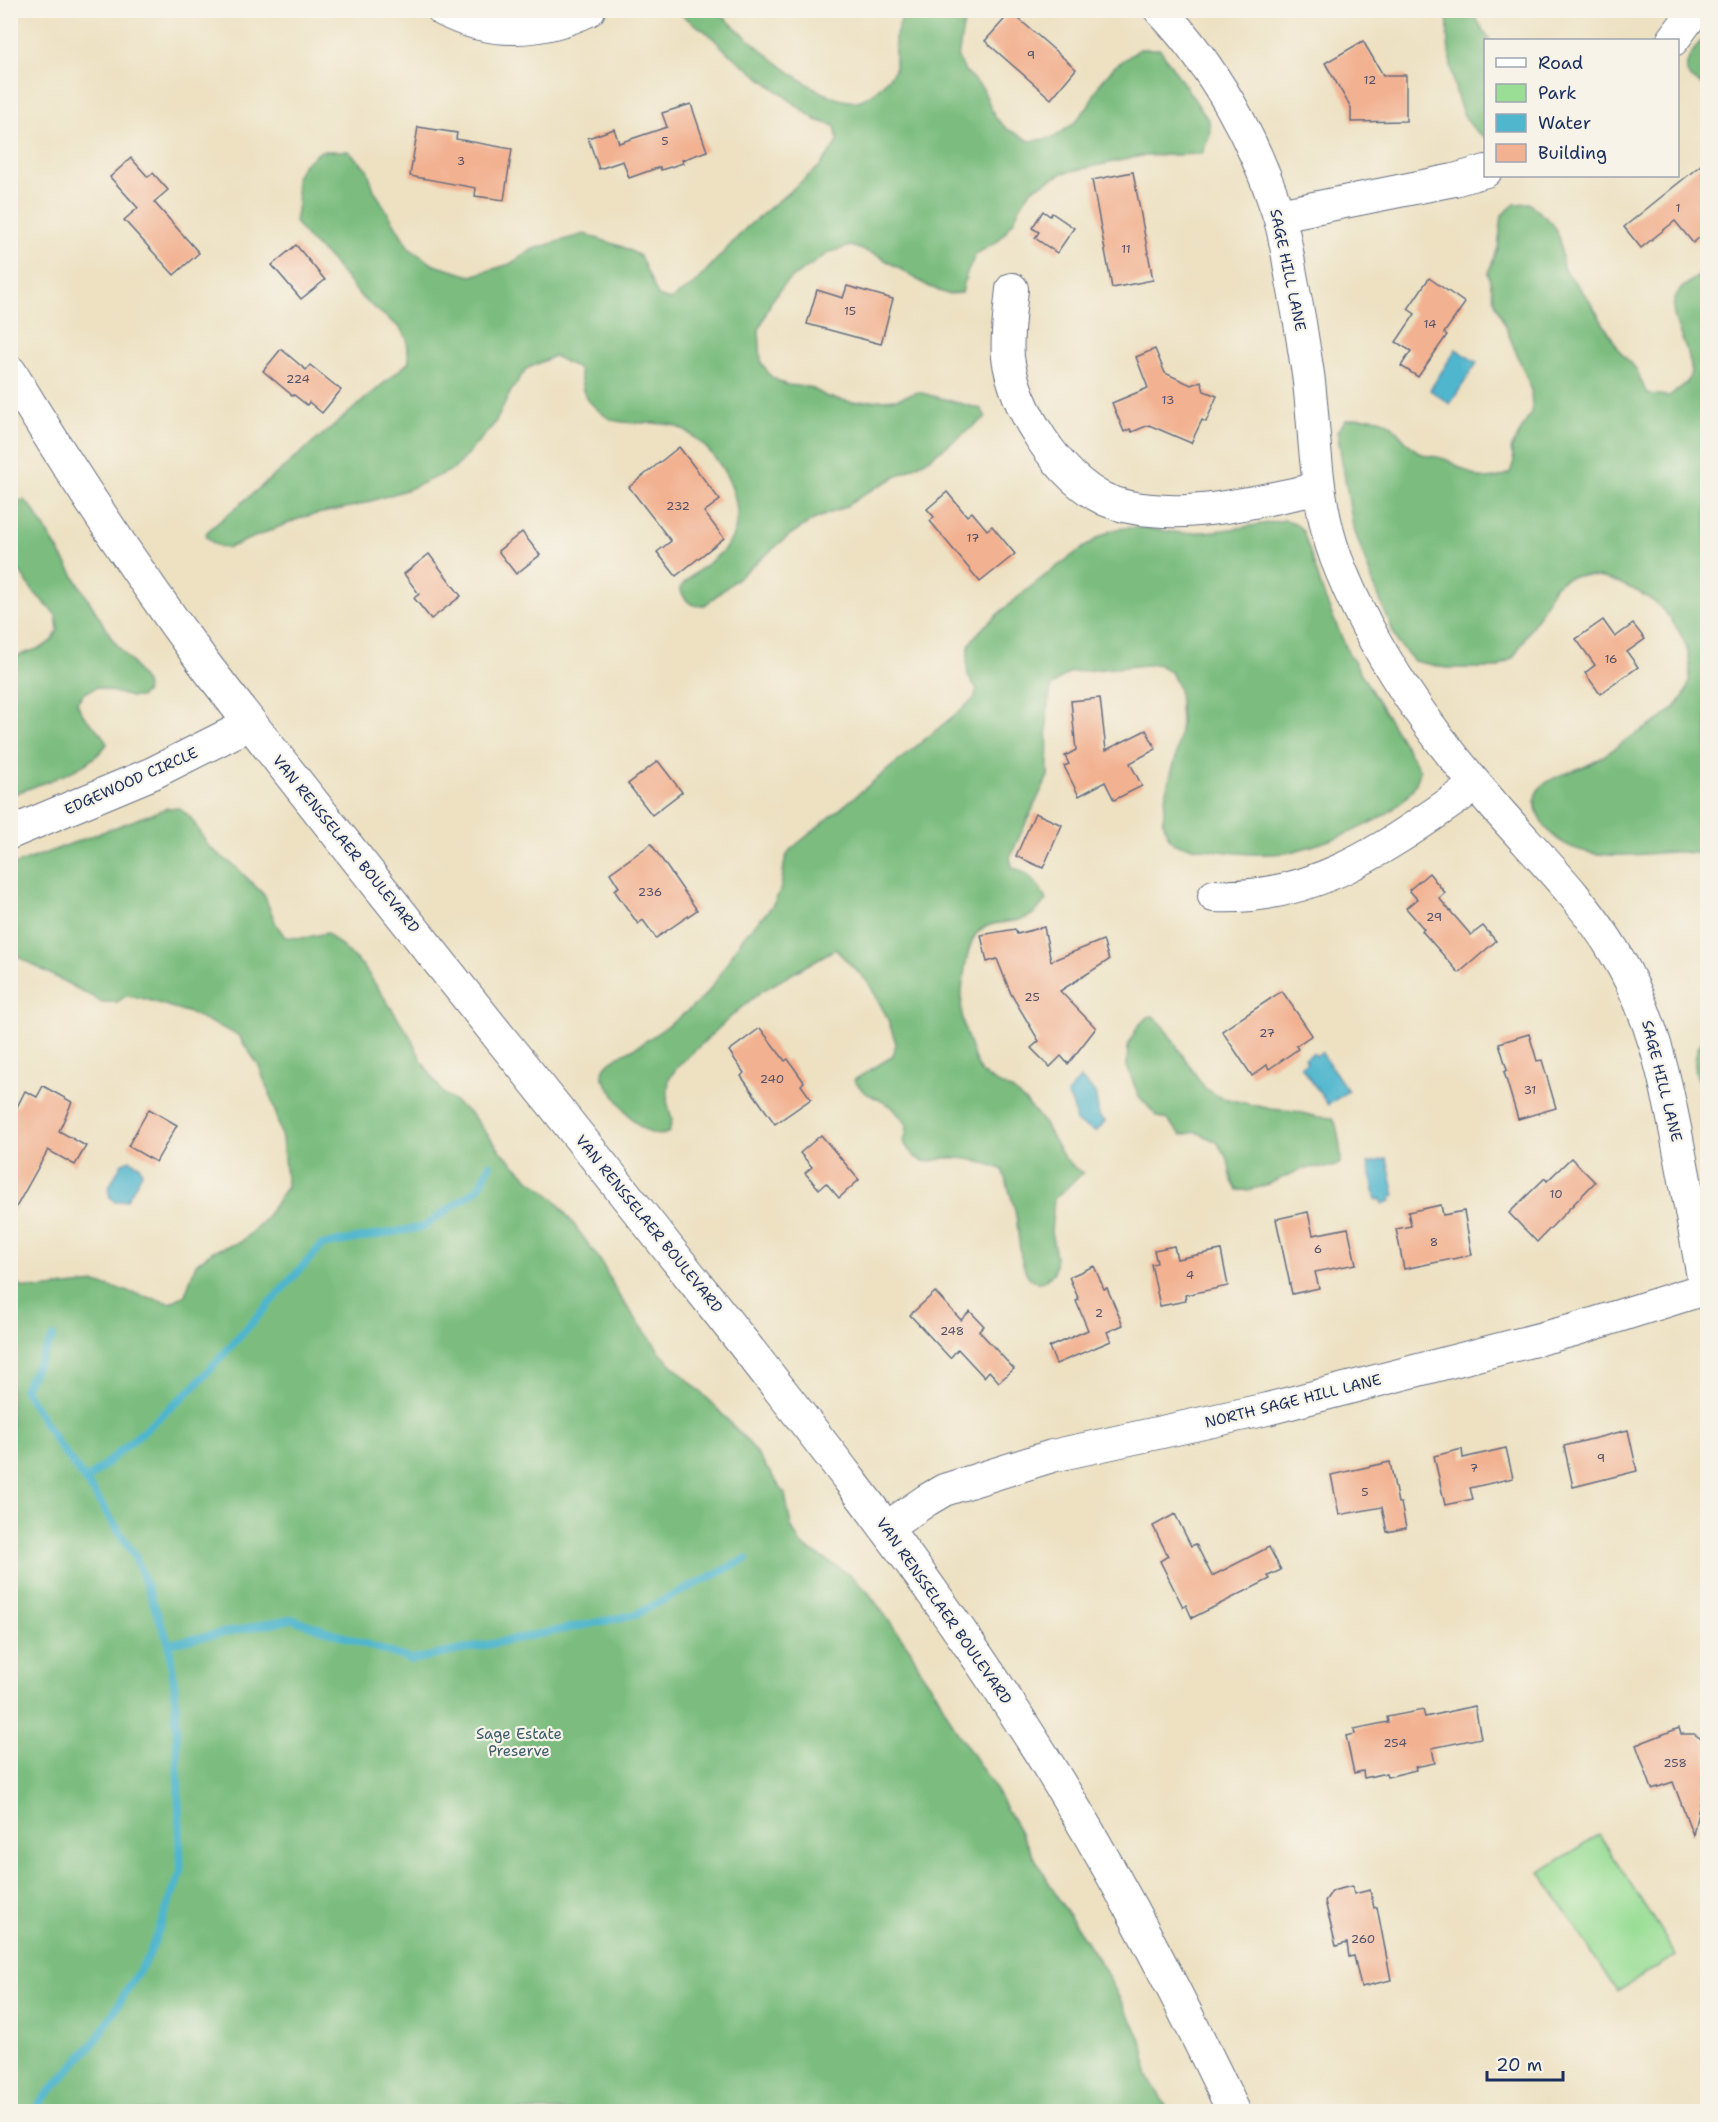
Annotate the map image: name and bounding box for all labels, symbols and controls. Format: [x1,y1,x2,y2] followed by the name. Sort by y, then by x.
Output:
[1484,39,1679,177] legend
[1027,47,1035,63] house number: 9
[1538,51,1583,75] text: Road
[1364,72,1376,88] house number: 12
[1538,81,1577,105] text: Park
[1538,111,1591,135] text: Water
[661,133,669,149] house number: 5
[1538,141,1607,165] text: Building
[457,153,465,169] house number: 3
[1675,200,1681,216] house number: 1
[1265,207,1311,333] street label: SAGE HILL LANE
[1121,241,1131,257] house number: 11
[844,303,856,319] house number: 15
[1424,316,1436,332] house number: 14
[286,371,310,387] house number: 224
[1162,392,1174,408] house number: 13
[666,498,690,514] house number: 232
[967,530,979,546] house number: 17
[1604,651,1618,667] house number: 16
[61,743,201,819] street label: EDGEWOOD CIRCLE
[268,751,424,937] street label: VAN RENSSELAER BOULEVARD
[638,884,662,900] house number: 236
[1426,909,1442,925] house number: 29
[1024,989,1040,1005] house number: 25
[1637,1018,1687,1144] street label: SAGE HILL LANE
[1259,1025,1275,1041] house number: 27
[760,1071,784,1087] house number: 240
[1524,1082,1536,1098] house number: 31
[571,1131,727,1317] street label: VAN RENSSELAER BOULEVARD
[1549,1186,1563,1202] house number: 10
[1430,1234,1438,1250] house number: 8
[1314,1241,1322,1257] house number: 6
[1186,1267,1194,1283] house number: 4
[1095,1305,1103,1321] house number: 2
[940,1323,964,1339] house number: 248
[1203,1369,1383,1433] street label: NORTH SAGE HILL LANE
[1597,1450,1605,1466] house number: 9
[1470,1460,1478,1476] house number: 7
[1361,1484,1369,1500] house number: 5
[872,1514,1016,1708] street label: VAN RENSSELAER BOULEVARD
[476,1724,562,1761] park label: Sage Estate Preserve
[1383,1735,1407,1751] house number: 254
[1663,1755,1687,1771] house number: 258
[1351,1931,1375,1947] house number: 260
[1487,2044,1564,2082] scale bar
[1496,2053,1542,2077] text: 20 m

